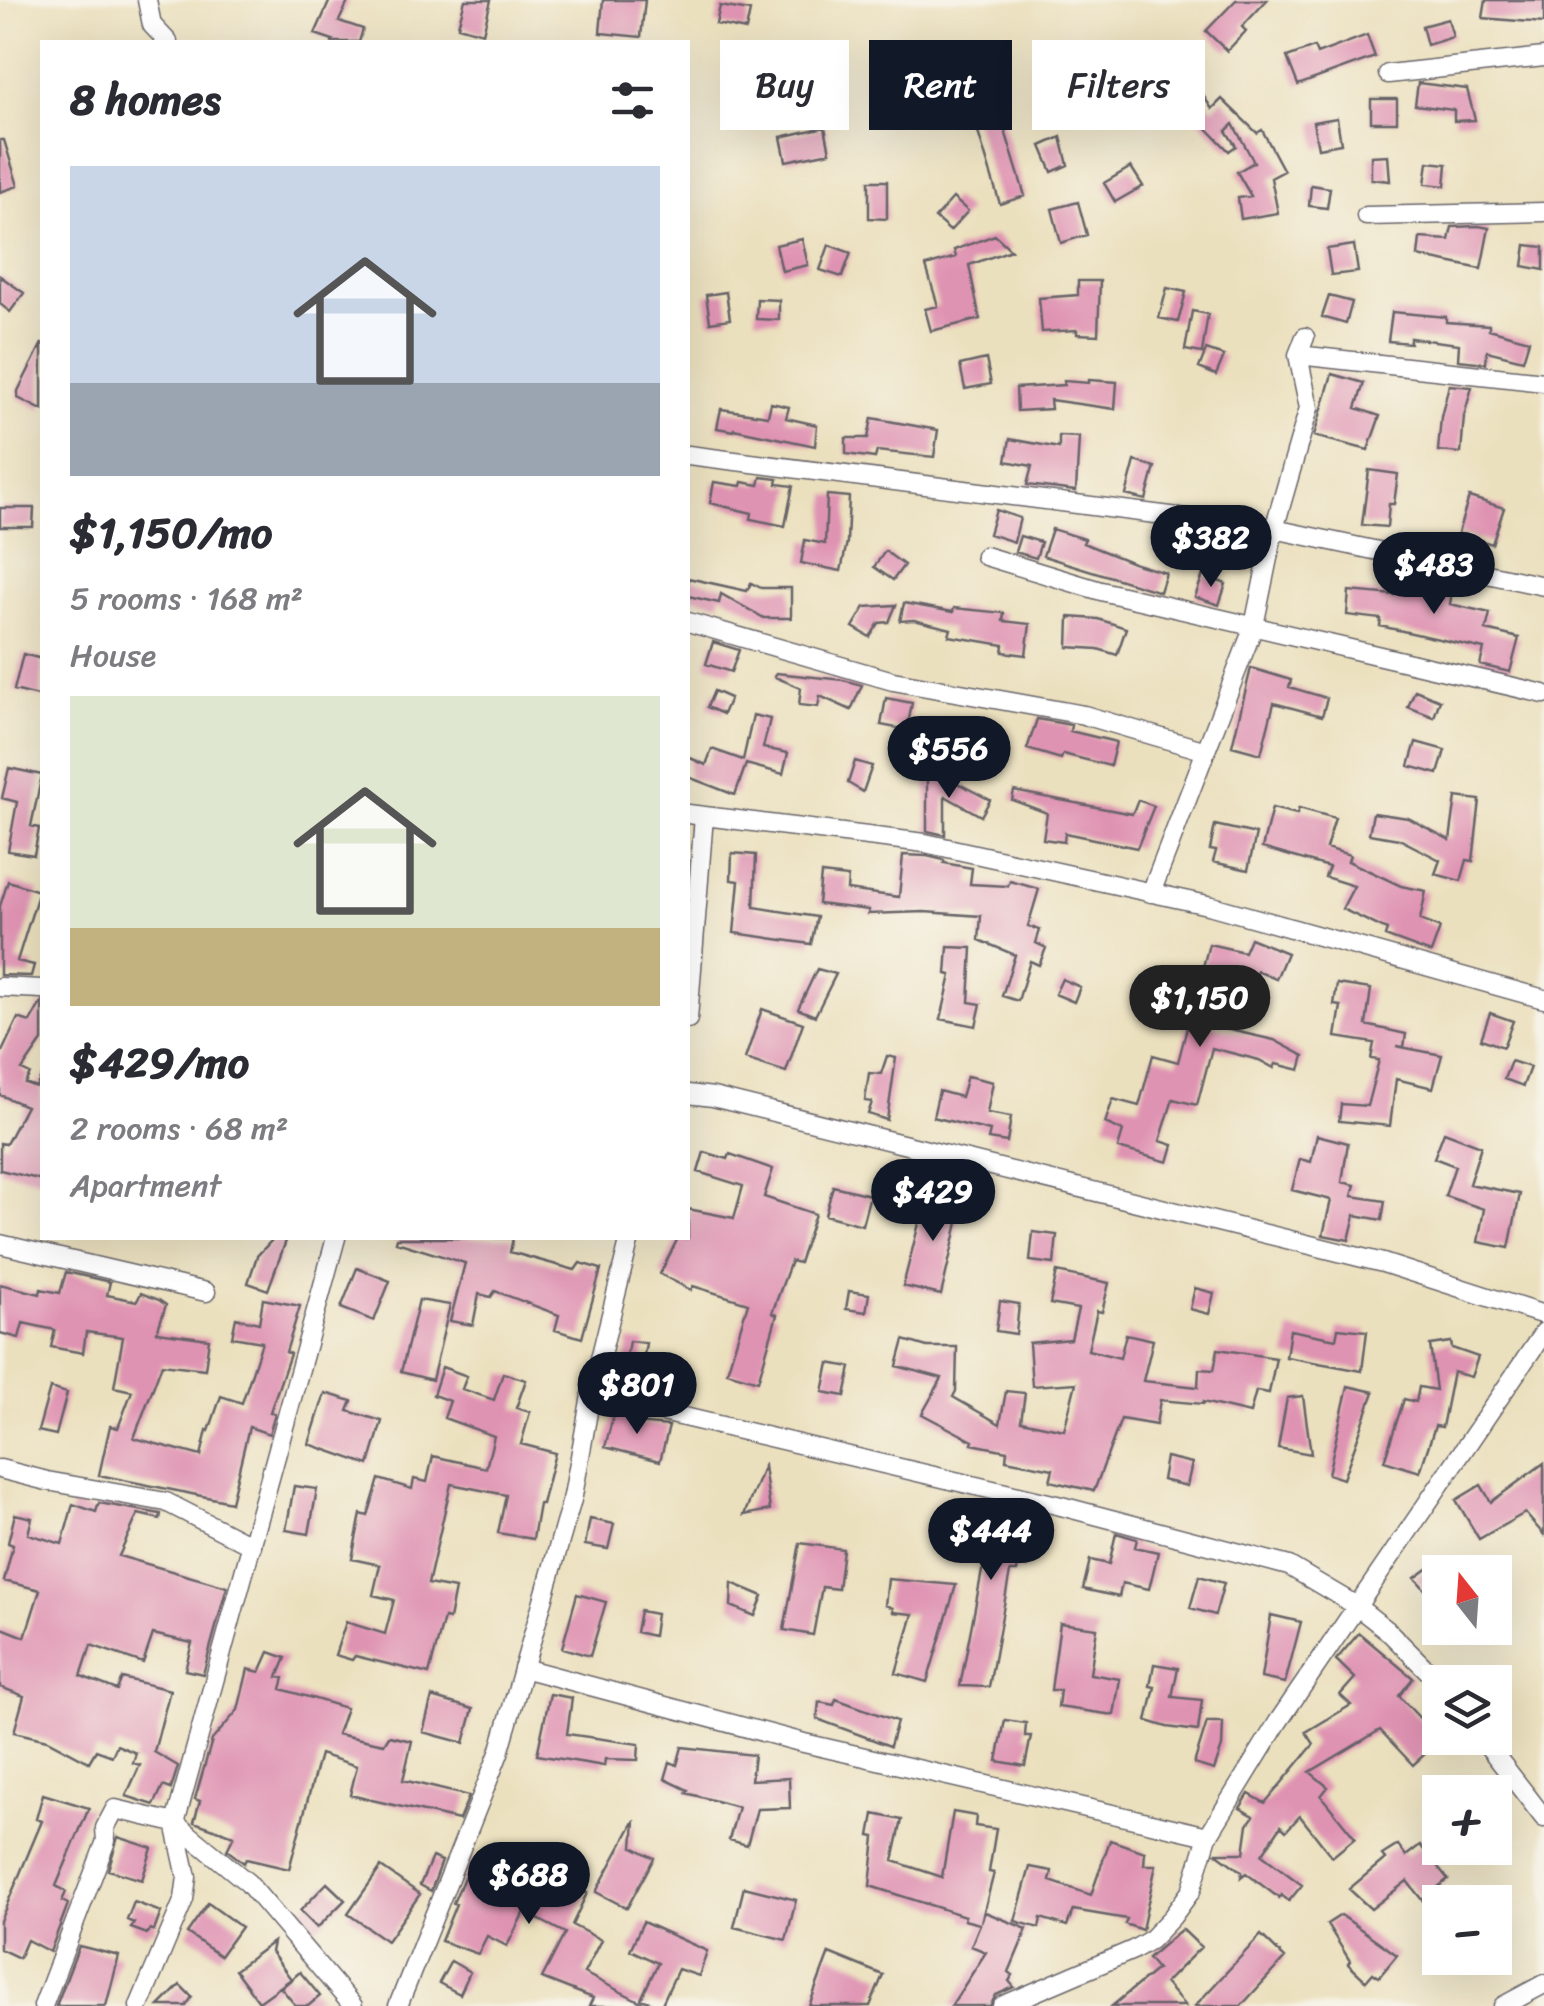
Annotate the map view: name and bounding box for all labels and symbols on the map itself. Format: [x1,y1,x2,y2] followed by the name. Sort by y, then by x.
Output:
[1152,505,1270,590] pin: $382
[1375,532,1493,617] pin: $483
[890,716,1008,801] pin: $556
[1119,965,1281,1050] pin: $1,150
[874,1159,992,1244] pin: $429
[578,1352,696,1437] pin: $801
[932,1498,1050,1583] pin: $444
[1422,1555,1512,1645] north arrow
[470,1842,588,1927] pin: $688

